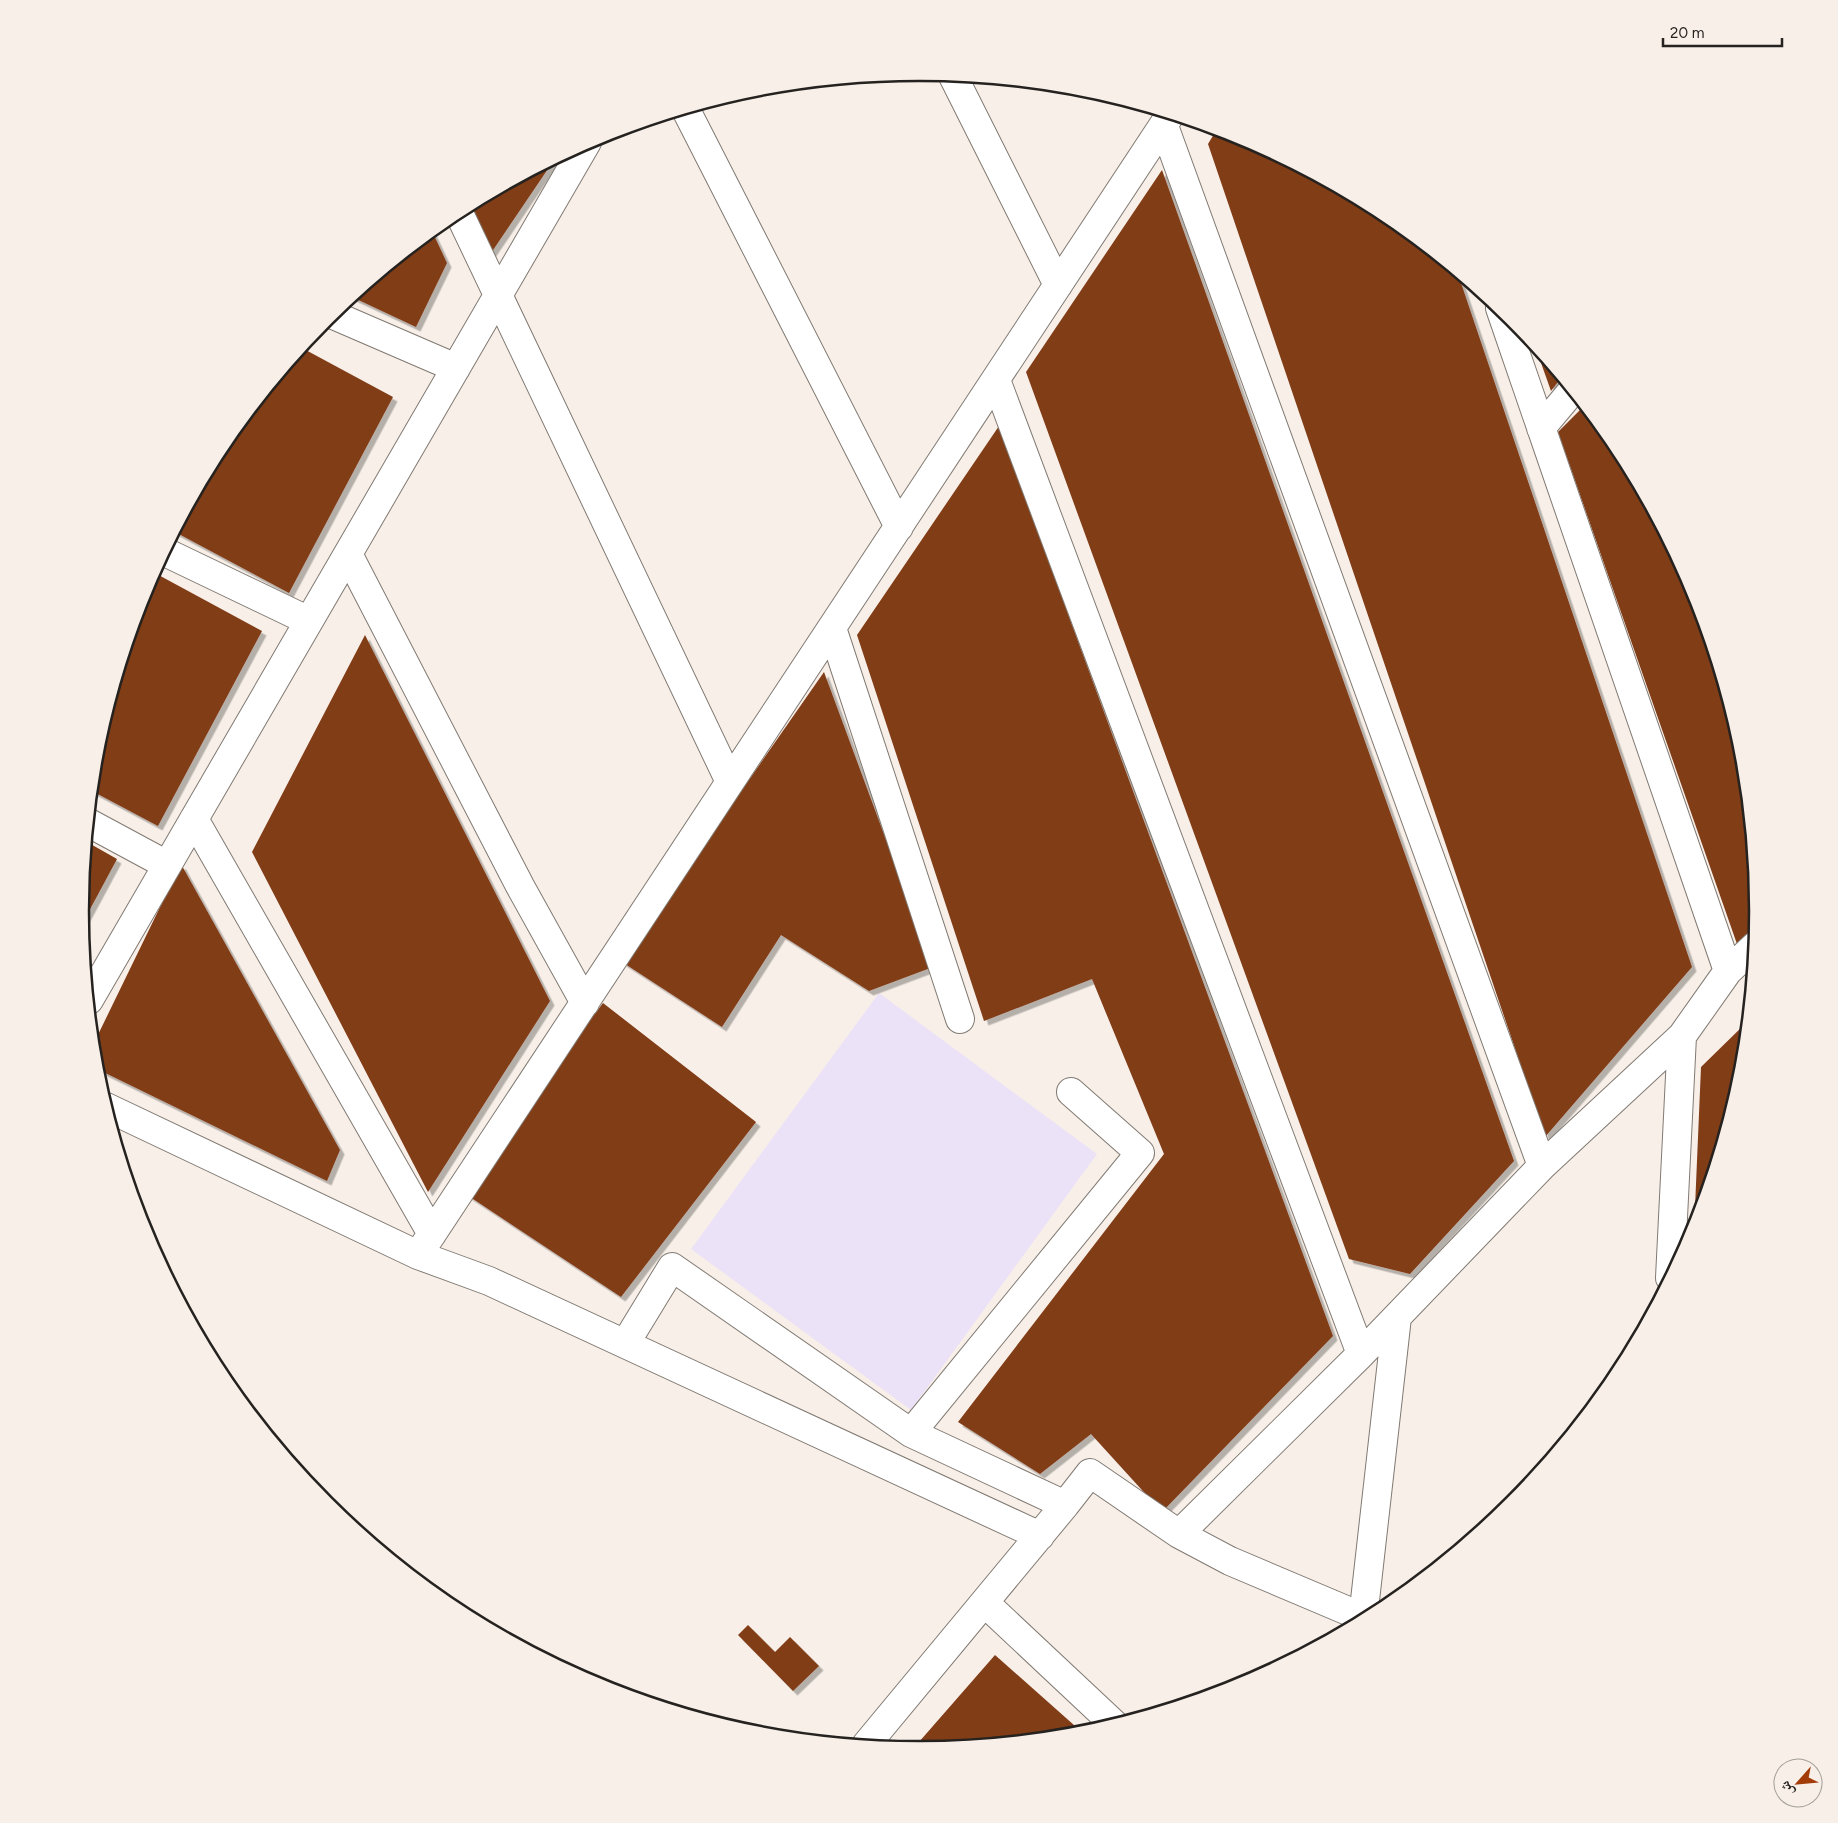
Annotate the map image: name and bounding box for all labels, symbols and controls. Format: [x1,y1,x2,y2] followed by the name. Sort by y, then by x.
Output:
[1663,15,1782,47] scale bar
[1670,24,1704,42] text: 20 m
[1773,1758,1823,1808] north arrow
[1776,1778,1798,1799] text: ش

